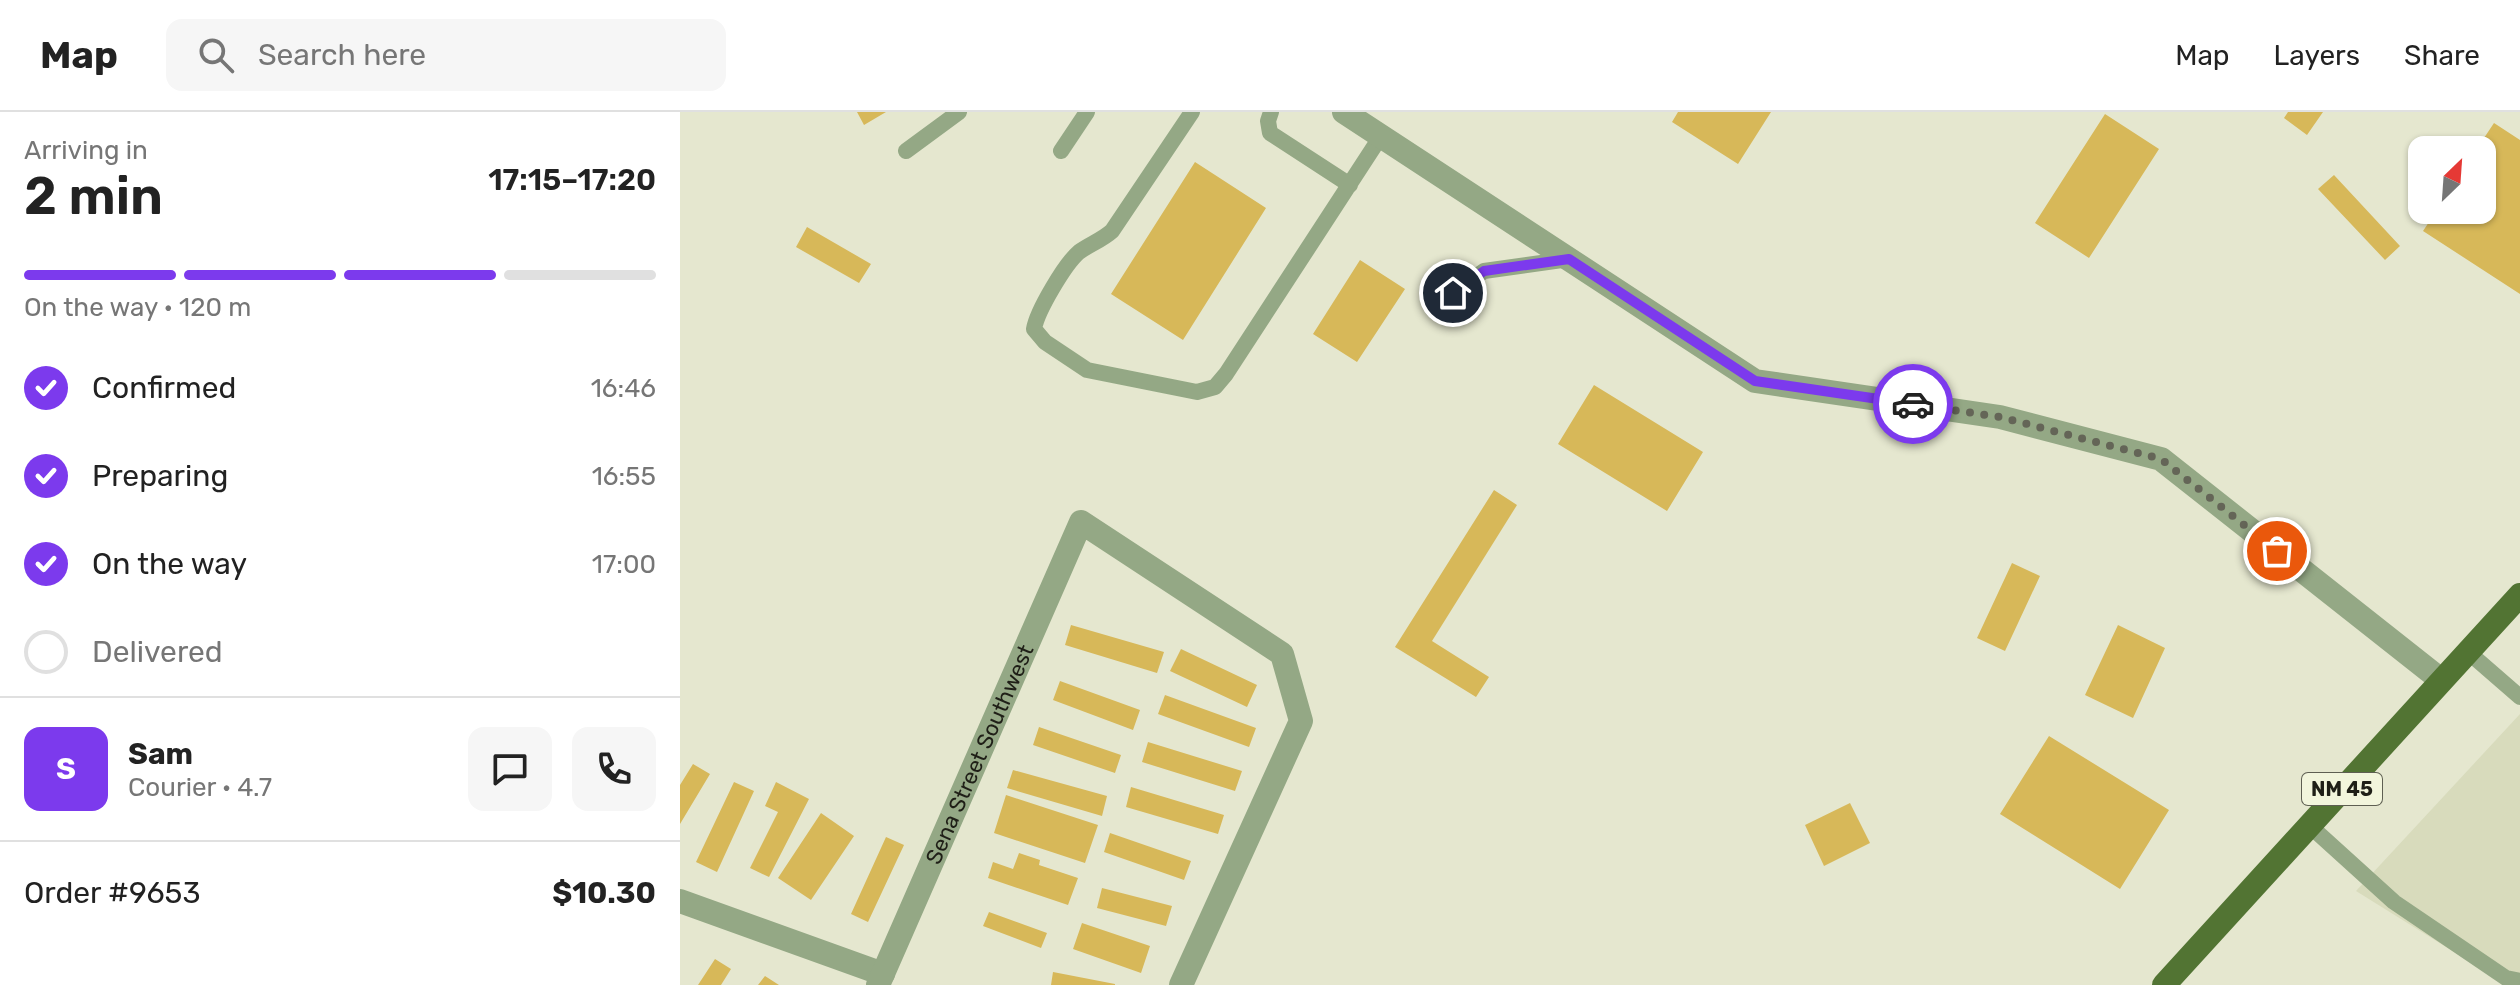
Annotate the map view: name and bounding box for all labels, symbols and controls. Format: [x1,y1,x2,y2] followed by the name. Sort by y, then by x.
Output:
[166,19,726,91] search box
[40,32,118,78] text: Map
[194,33,238,77] icon: search
[258,37,426,73] text: Search here
[2175,39,2230,72] text: Map
[2274,39,2360,72] text: Layers
[2404,39,2480,72] text: Share
[24,135,148,166] text: Arriving in
[2408,136,2496,224] north arrow
[2408,136,2496,224] map controls
[488,162,656,198] text: 17:15–17:20
[24,165,163,227] text: 2 min
[1419,259,1487,327] pin
[1431,271,1475,315] icon: home
[24,292,251,323] text: On the way · 120 m
[1873,364,1953,444] courier
[24,366,68,410] icon: check
[92,370,236,406] text: Confirmed
[591,373,656,404] text: 16:46
[1891,382,1935,426] icon: car
[24,454,68,498] icon: check
[92,458,228,494] text: Preparing
[592,461,656,492] text: 16:55
[2243,517,2311,585] pin
[2255,529,2299,573] icon: bag
[24,542,68,586] icon: check
[92,546,247,582] text: On the way
[592,549,656,580] text: 17:00
[92,634,223,670] text: Delivered
[920,640,1040,868] street label: Sena Street Southwest
[468,727,552,811] button: chat
[572,727,656,811] button: phone
[128,736,193,772] text: Sam
[56,751,76,787] text: S
[128,772,272,803] text: Courier · 4.7
[2302,773,2382,805] road number: NM 45
[24,875,200,911] text: Order #9653
[552,875,656,911] text: $10.30

